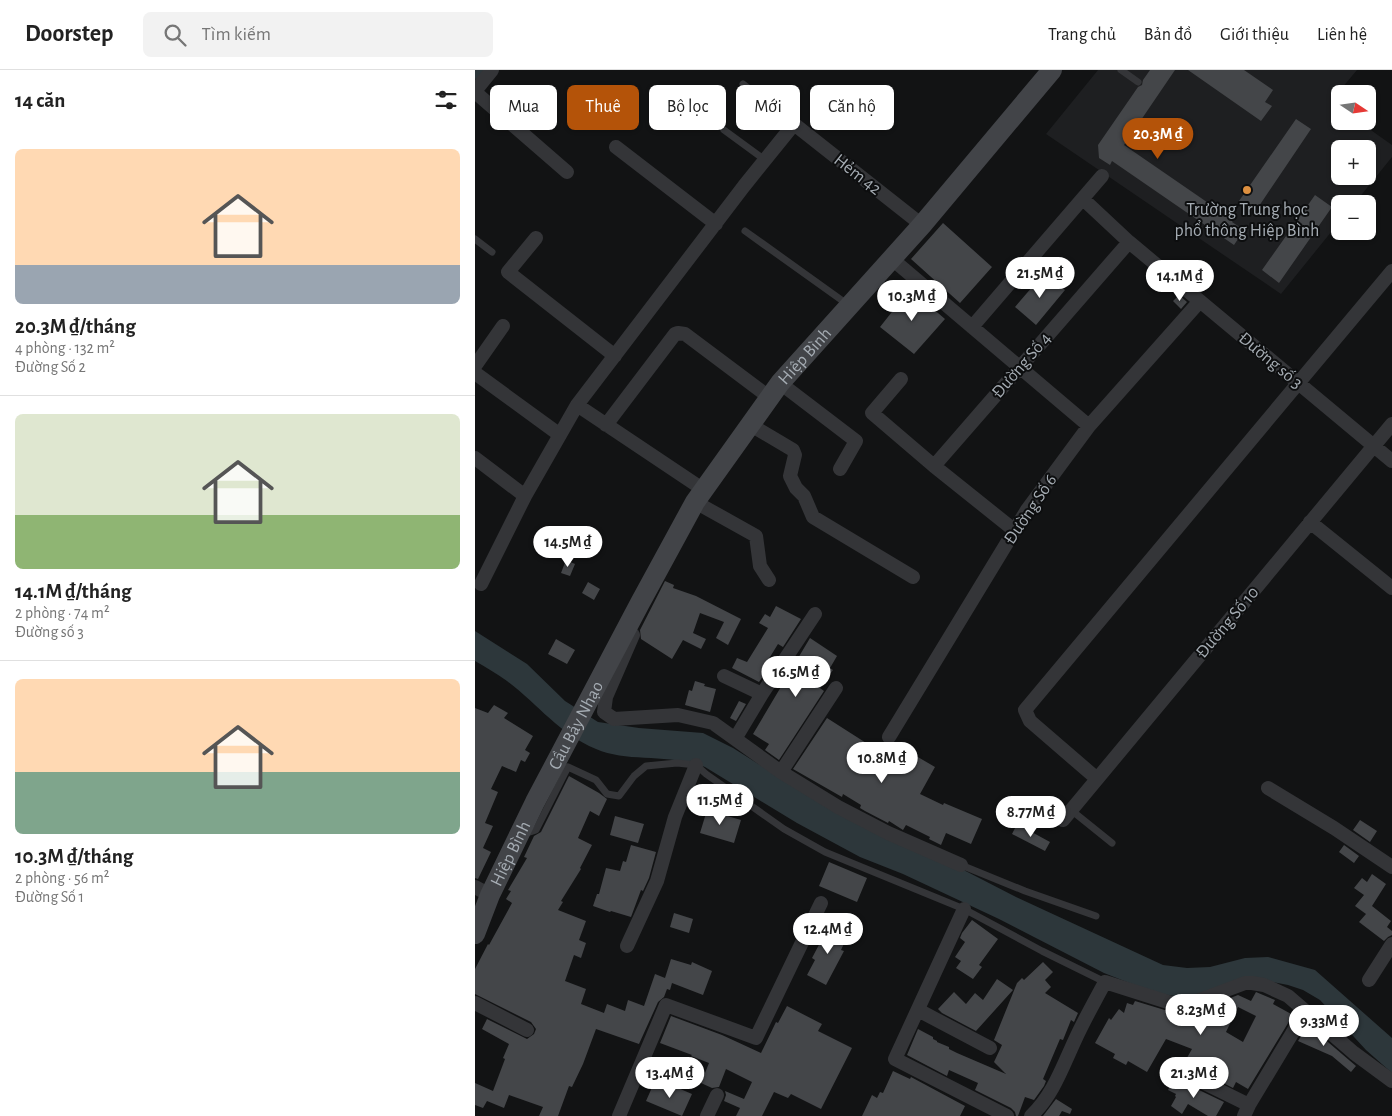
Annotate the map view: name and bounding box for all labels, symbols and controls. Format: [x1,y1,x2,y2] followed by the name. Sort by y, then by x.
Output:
[143,12,493,57] search box
[161,21,189,49] icon: search
[25,22,113,46] text: Doorstep
[201,25,271,44] text: Tìm kiếm
[1048,26,1116,44] text: Trang chủ
[1144,26,1192,44] text: Bản đồ
[1220,26,1289,44] text: Giới thiệu
[1317,26,1367,44] text: Liên hệ
[490,85,557,130] chip: Mua
[567,85,639,130] chip: Thuê
[649,85,726,130] chip: Bộ lọc
[736,85,800,130] chip: Mới
[810,85,894,130] chip: Căn hộ
[1331,85,1376,130] north arrow
[1331,85,1376,240] map controls
[432,86,460,114] icon: filters
[15,90,65,111] text: 14 căn
[1112,118,1204,160] pin: 20.3M ₫
[1133,126,1183,142] text: 20.3M ₫
[1331,140,1376,185] button: +
[830,151,884,199] street label: Hẻm 42
[193,181,283,271] icon: home
[1241,184,1253,196] marker: Trường Trung học phổ thông Hiệp Bình
[1331,195,1376,240] button: −
[1175,201,1319,240] place label: Trường Trung học phổ thông Hiệp Bình
[994,256,1086,299] pin: 21.5M ₫
[1134,260,1226,302] pin: 14.1M ₫
[1017,265,1063,281] text: 21.5M ₫
[1157,268,1203,284] text: 14.1M ₫
[866,280,958,322] pin: 10.3M ₫
[888,288,936,304] text: 10.3M ₫
[15,316,136,337] text: 20.3M ₫/tháng
[775,324,835,388] street label: Hiệp Bình
[1235,328,1306,393] street label: Đường số 3
[988,329,1055,402] street label: Đường Số 4
[15,340,115,356] text: 4 phòng · 132 m²
[15,359,86,375] text: Đường Số 2
[193,447,283,537] icon: home
[1000,471,1061,548] street label: Đường Số 6
[522,526,614,568] pin: 14.5M ₫
[544,534,592,550] text: 14.5M ₫
[15,581,132,602] text: 14.1M ₫/tháng
[1192,583,1263,662] street label: Đường Số 10
[15,605,109,621] text: 2 phòng · 74 m²
[15,624,84,640] text: Đường số 3
[750,656,842,698] pin: 16.5M ₫
[772,664,820,680] text: 16.5M ₫
[546,678,607,773] street label: Cầu Bảy Nhạo
[193,712,283,802] icon: home
[836,742,928,784] pin: 10.8M ₫
[858,750,906,766] text: 10.8M ₫
[674,784,766,826] pin: 11.5M ₫
[697,792,743,808] text: 11.5M ₫
[985,796,1077,838] pin: 8.77M ₫
[1007,804,1055,820] text: 8.77M ₫
[488,818,534,889] street label: Hiệp Bình
[15,846,133,867] text: 10.3M ₫/tháng
[15,870,109,886] text: 2 phòng · 56 m²
[15,889,84,905] text: Đường Số 1
[782,912,874,955] pin: 12.4M ₫
[804,921,852,937] text: 12.4M ₫
[1155,994,1247,1036] pin: 8.23M ₫
[1177,1002,1225,1018] text: 8.23M ₫
[1278,1004,1370,1047] pin: 9.33M ₫
[1300,1013,1348,1029] text: 9.33M ₫
[624,1056,716,1099] pin: 13.4M ₫
[1148,1056,1240,1099] pin: 21.3M ₫
[646,1065,694,1081] text: 13.4M ₫
[1171,1065,1217,1081] text: 21.3M ₫

